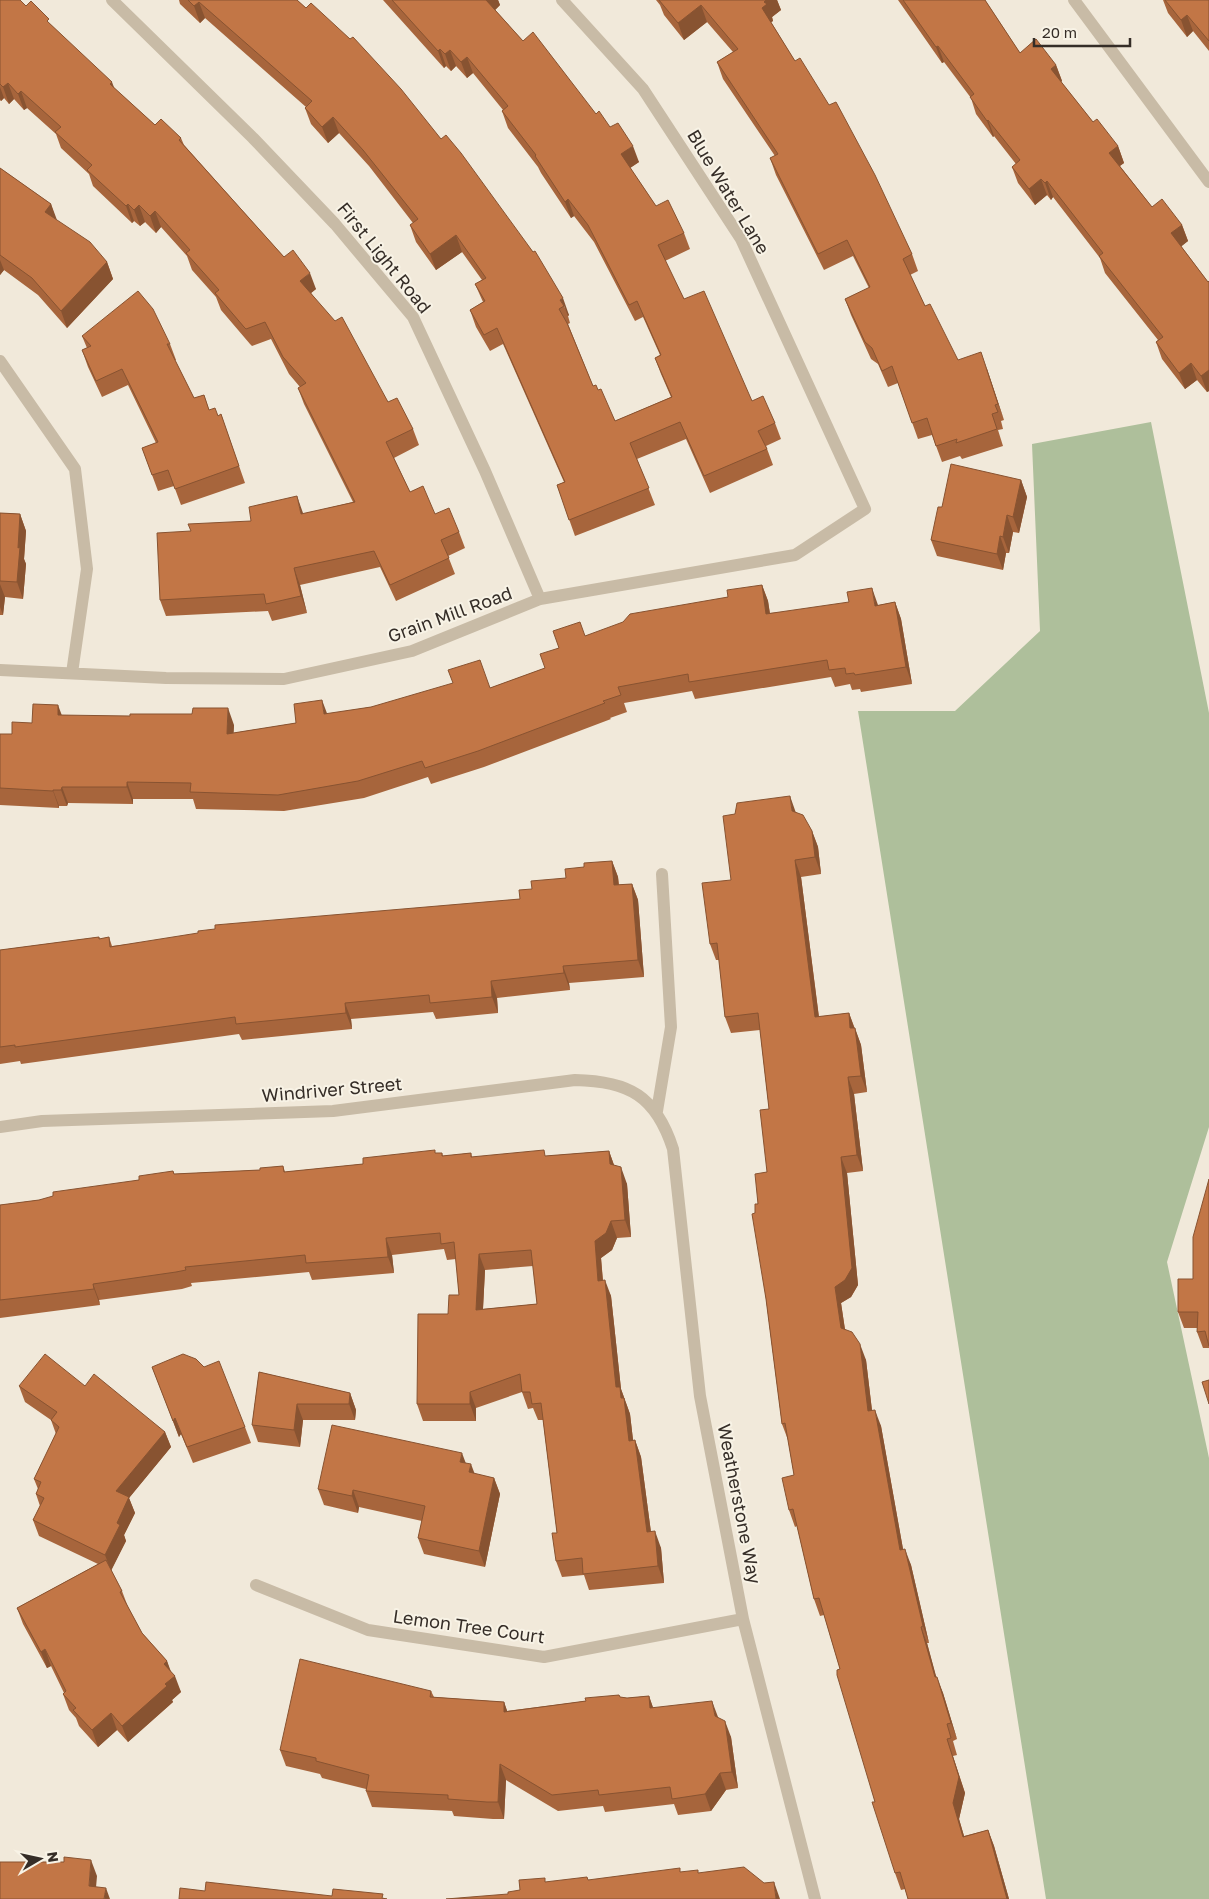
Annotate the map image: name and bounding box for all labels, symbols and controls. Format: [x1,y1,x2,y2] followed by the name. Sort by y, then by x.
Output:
[1034,15,1130,47] scale bar
[1042,23,1077,41] text: 20 m
[683,125,775,258] street label: Blue Water Lane
[333,197,436,317] street label: First Light Road
[385,581,515,647] street label: Grain Mill Road
[261,1072,403,1106] street label: Windriver Street
[714,1422,766,1586] street label: Weatherstone Way
[392,1604,546,1648] street label: Lemon Tree Court
[15,1834,65,1884] north arrow
[44,1850,63,1863] text: N

